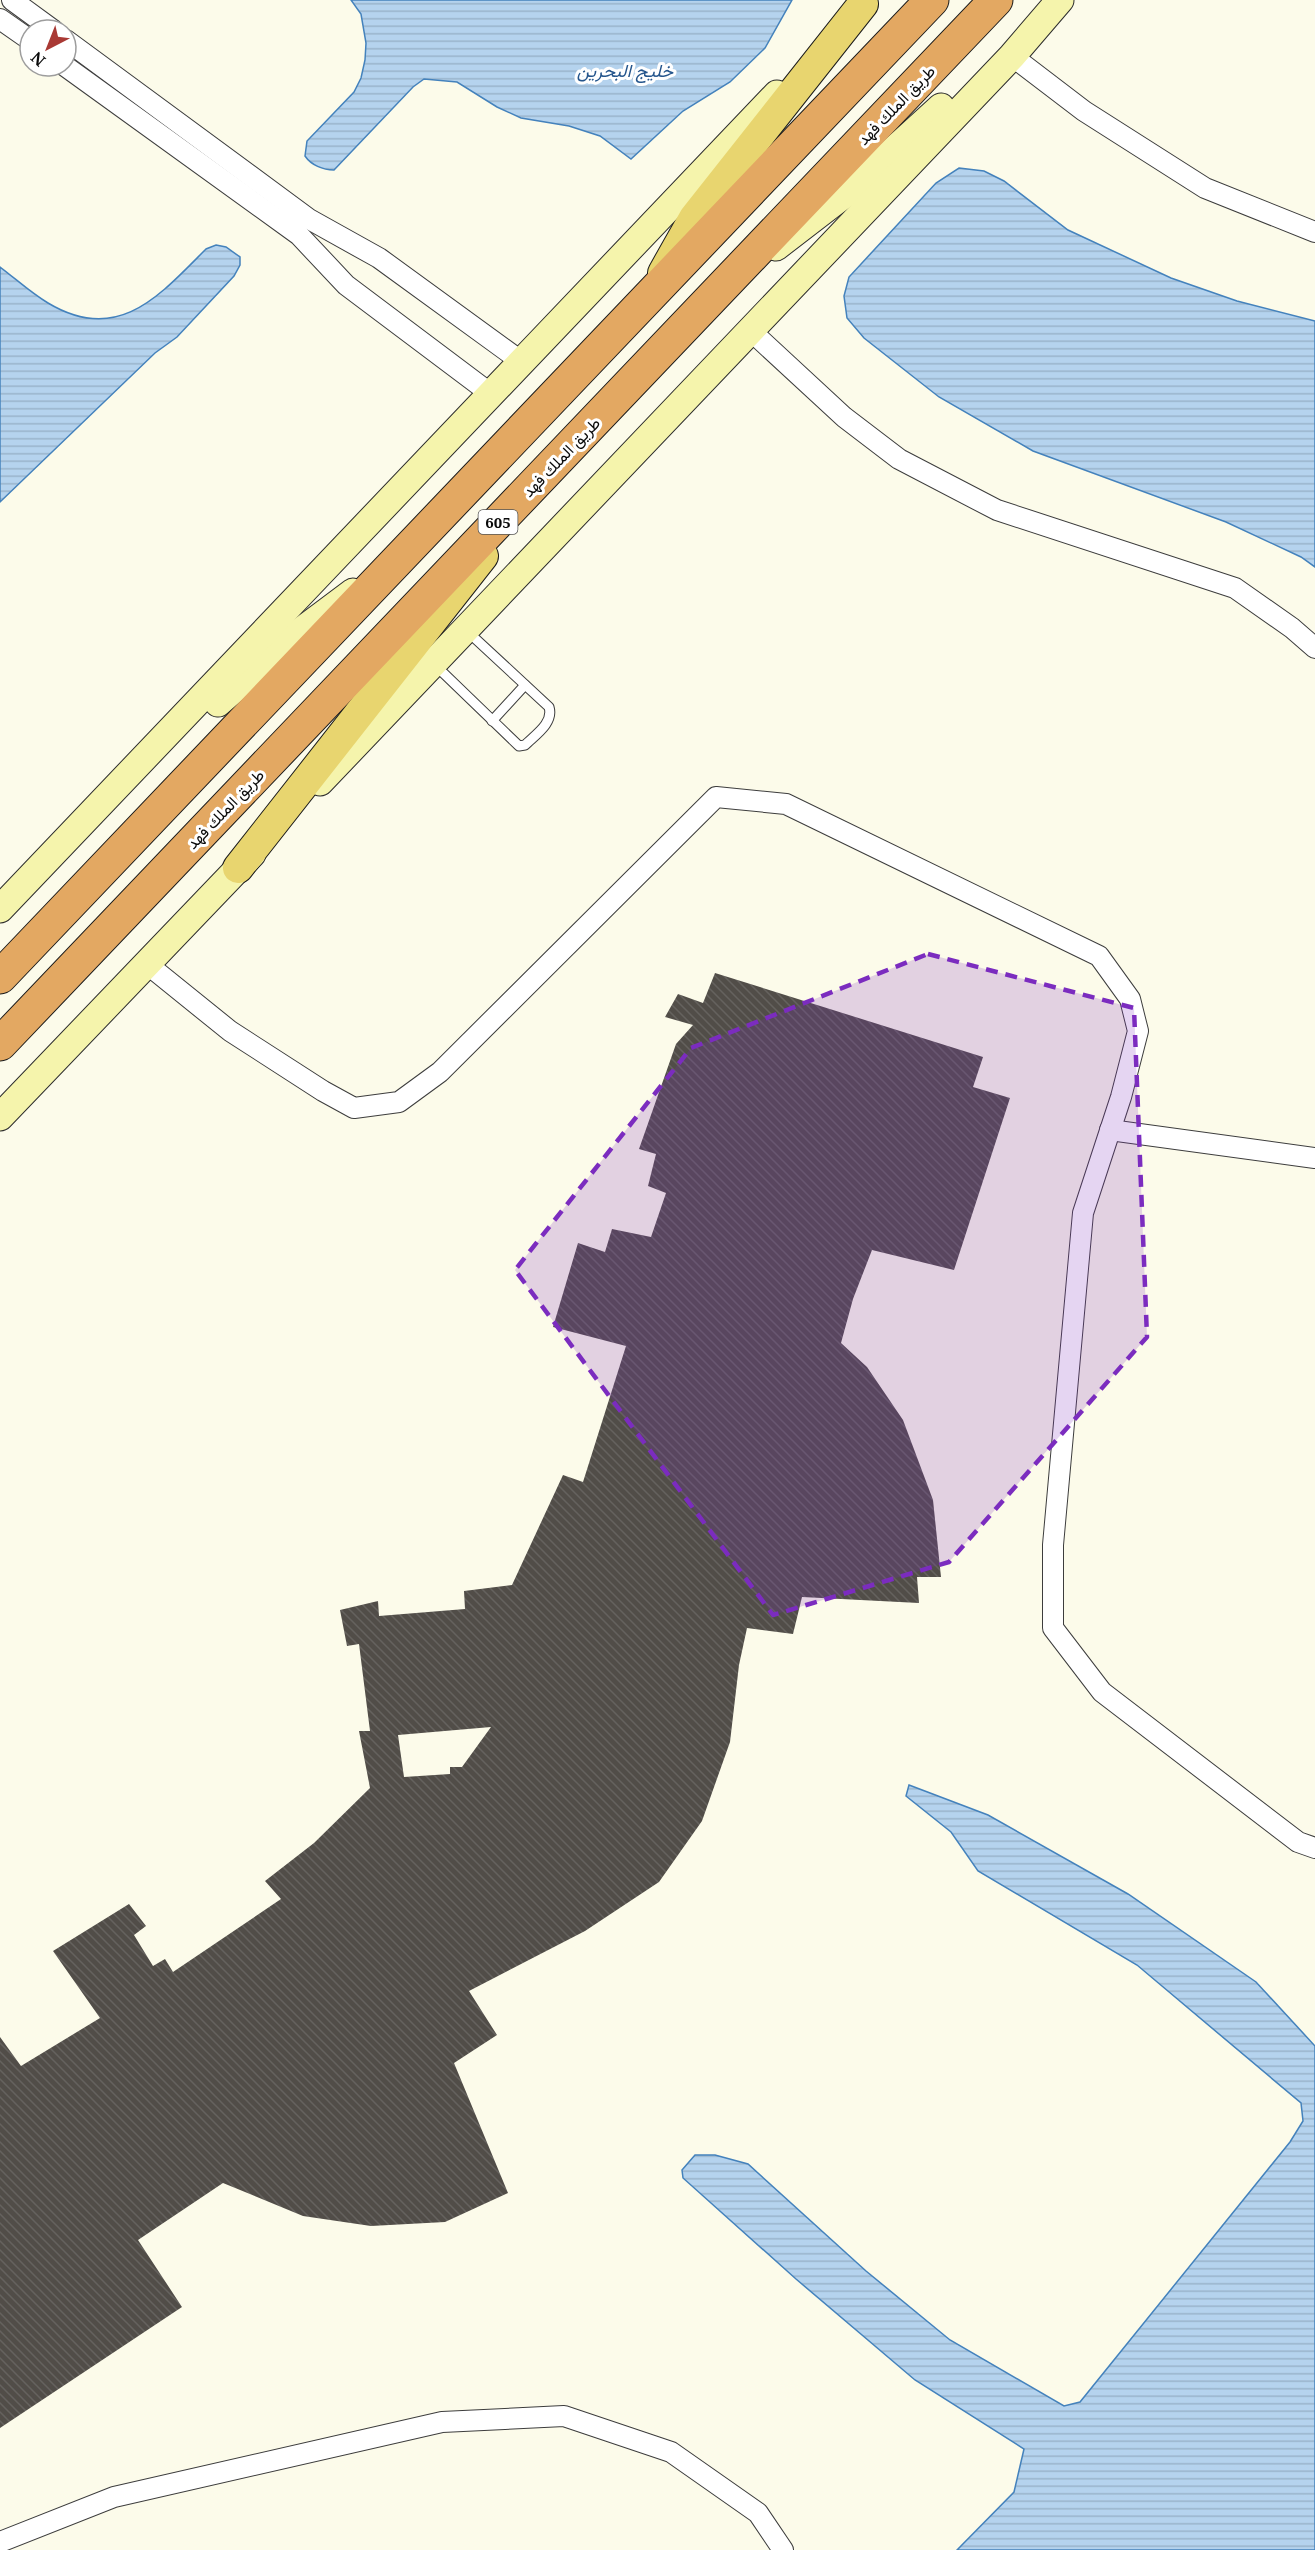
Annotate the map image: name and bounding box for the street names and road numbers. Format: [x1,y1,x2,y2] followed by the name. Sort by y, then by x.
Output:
[852,60,940,150] street label: طريق الملك فهد
[517,412,605,502] street label: طريق الملك فهد
[478,510,518,534] road number: 605
[181,764,269,854] street label: طريق الملك فهد

